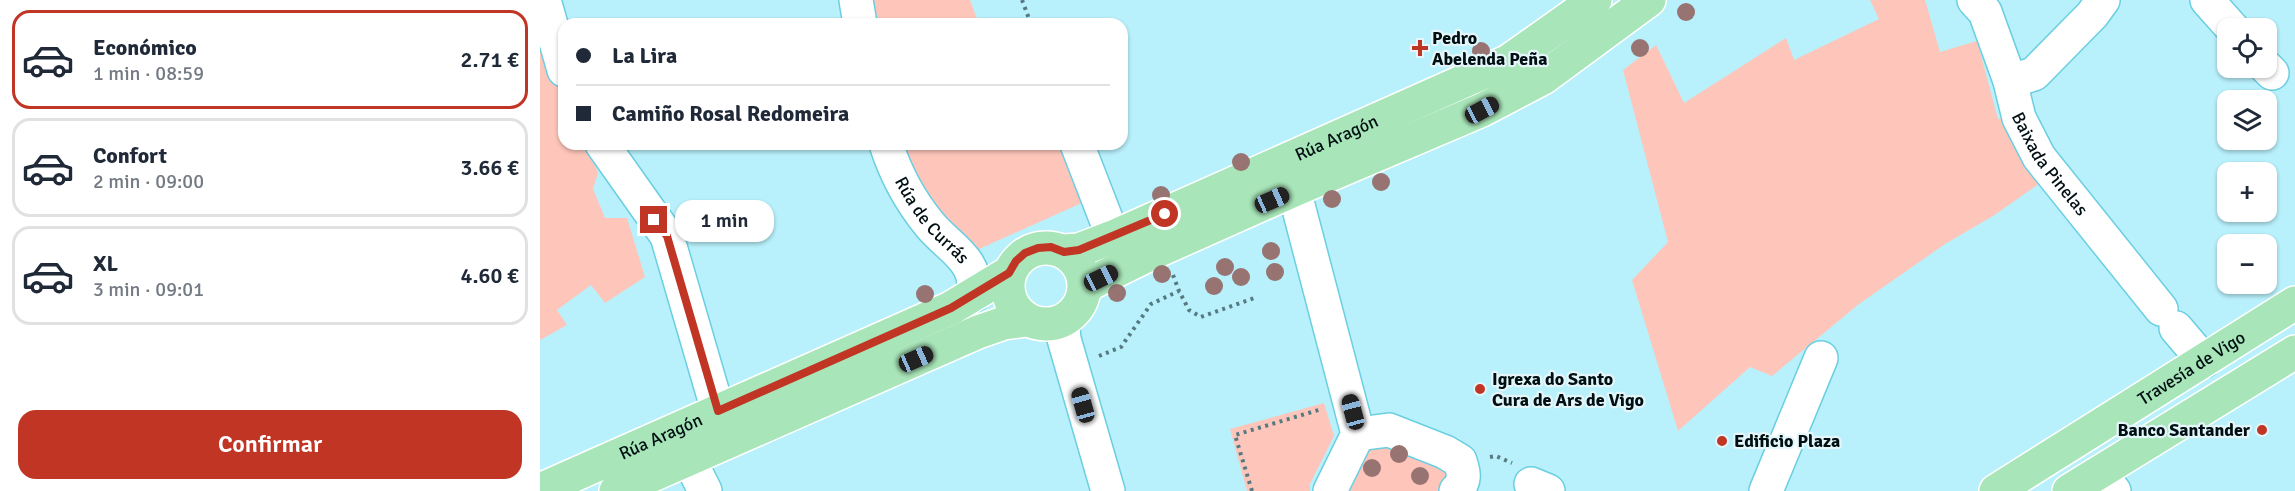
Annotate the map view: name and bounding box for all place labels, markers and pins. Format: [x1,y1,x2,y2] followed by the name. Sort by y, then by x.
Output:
[1432,27,1547,70] place label: Pedro Abelenda Peña
[1413,41,1427,55] marker: Pedro Abelenda Peña
[1492,368,1644,411] place label: Igrexa do Santo Cura de Ars de Vigo
[1473,382,1487,396] marker: Igrexa do Santo Cura de Ars de Vigo
[2117,419,2251,441] place label: Banco Santander
[2255,423,2269,437] marker: Banco Santander
[1734,430,1840,452] place label: Edificio Plaza
[1715,434,1729,448] marker: Edificio Plaza

